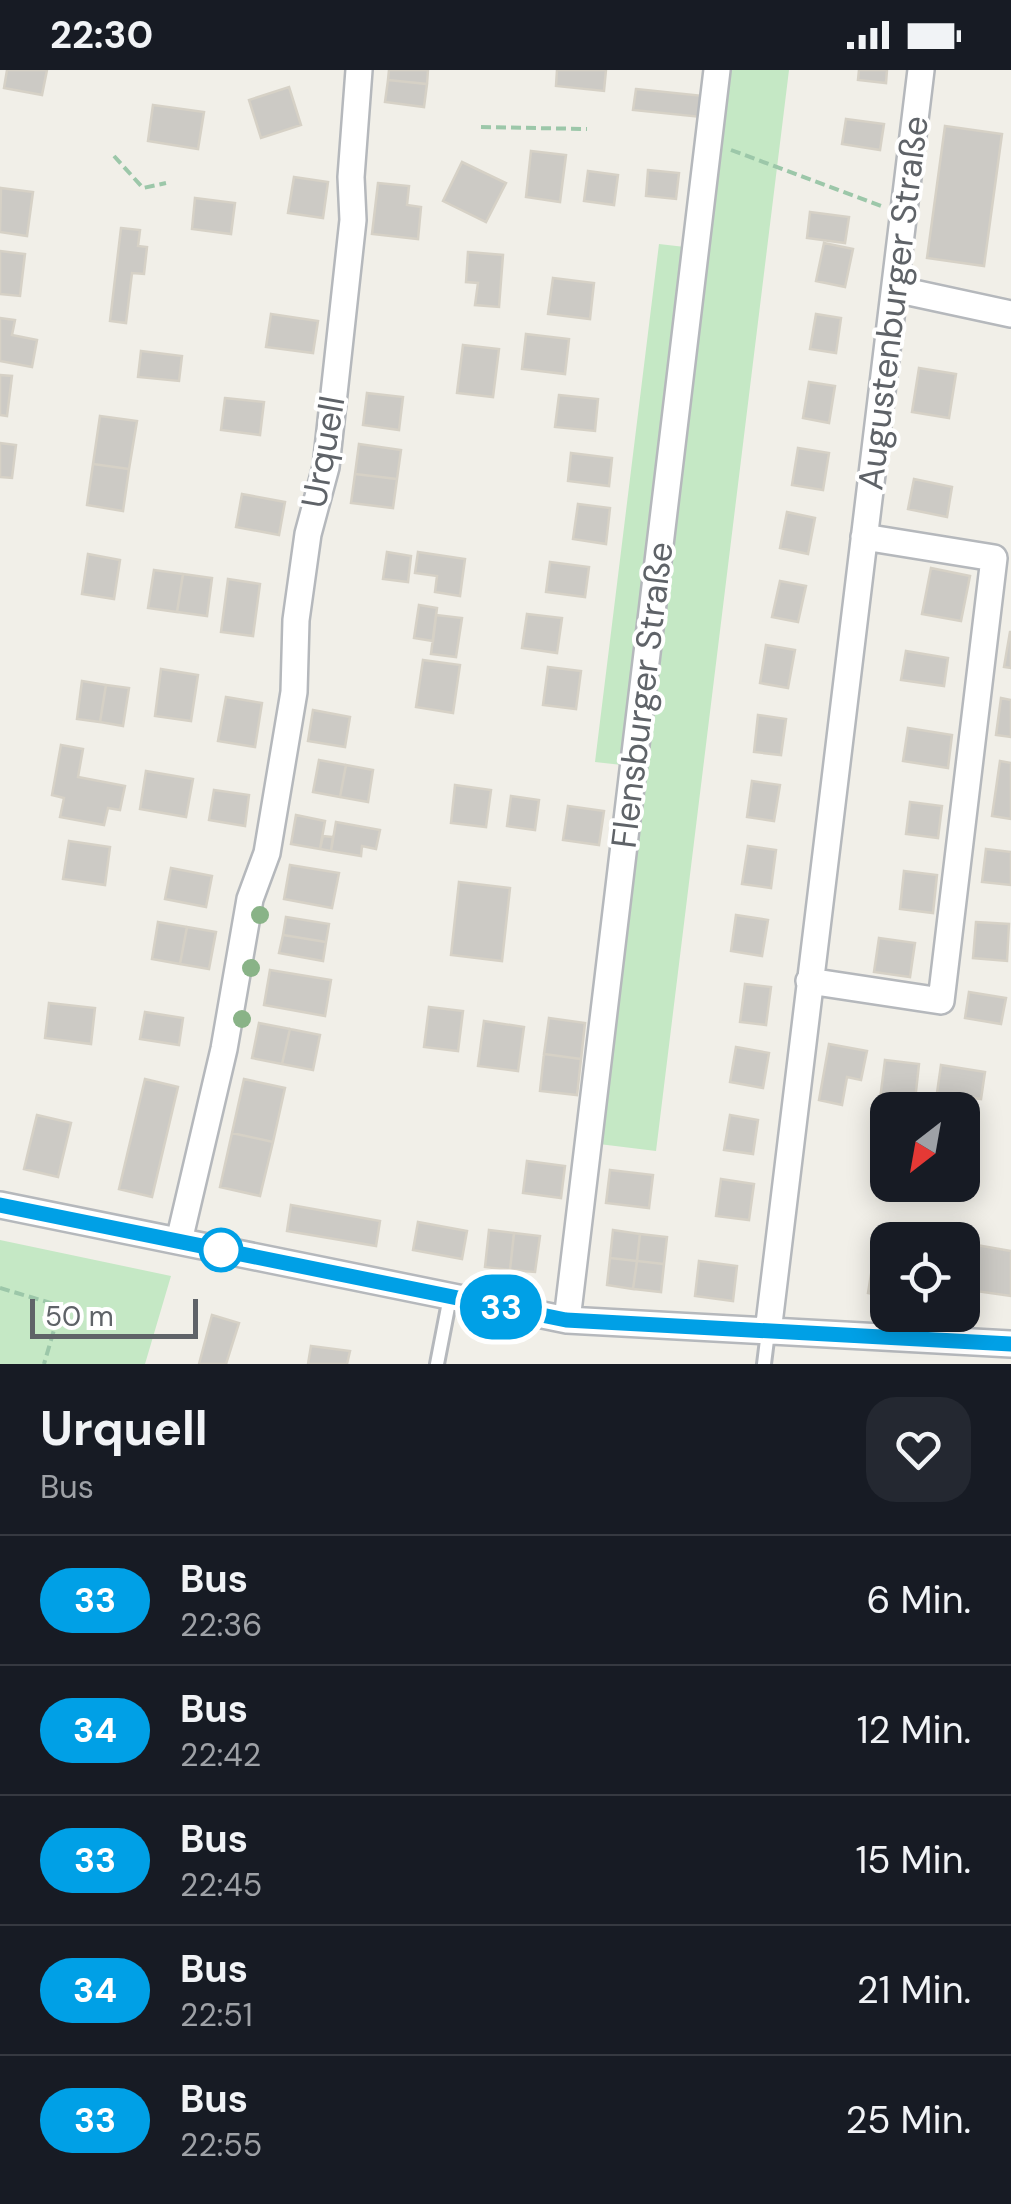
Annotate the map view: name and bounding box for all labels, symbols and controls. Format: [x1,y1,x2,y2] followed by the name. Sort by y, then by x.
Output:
[50,10,153,60] text: 22:30
[847,113,939,493] street label: Augustenburger Straße
[291,393,355,511] street label: Urquell
[600,539,684,851] street label: Flensburger Straße
[870,1092,980,1202] north arrow
[870,1092,980,1332] map controls
[870,1222,980,1332] button: locate
[200,1229,242,1271] unlabelled marker
[456,1274,546,1340] line badge: 33
[480,1284,522,1330] text: 33
[30,1294,198,1338] scale bar
[45,1298,114,1335] text: 50 m
[40,1397,208,1460] text: Urquell
[866,1397,971,1502] button: heart
[40,1466,94,1508] text: Bus
[180,1554,248,1604] text: Bus
[867,1575,971,1625] text: 6 Min.
[74,1577,116,1623] text: 33
[180,1604,262,1646] text: 22:36
[180,1684,248,1734] text: Bus
[857,1705,971,1755] text: 12 Min.
[73,1707,117,1753] text: 34
[180,1734,261,1776] text: 22:42
[180,1814,248,1864] text: Bus
[855,1835,971,1885] text: 15 Min.
[74,1837,116,1883] text: 33
[180,1864,262,1906] text: 22:45
[180,1944,248,1994] text: Bus
[857,1965,971,2015] text: 21 Min.
[73,1967,117,2013] text: 34
[180,1994,253,2036] text: 22:51
[180,2074,248,2124] text: Bus
[845,2095,971,2145] text: 25 Min.
[74,2097,116,2143] text: 33
[180,2124,262,2166] text: 22:55

